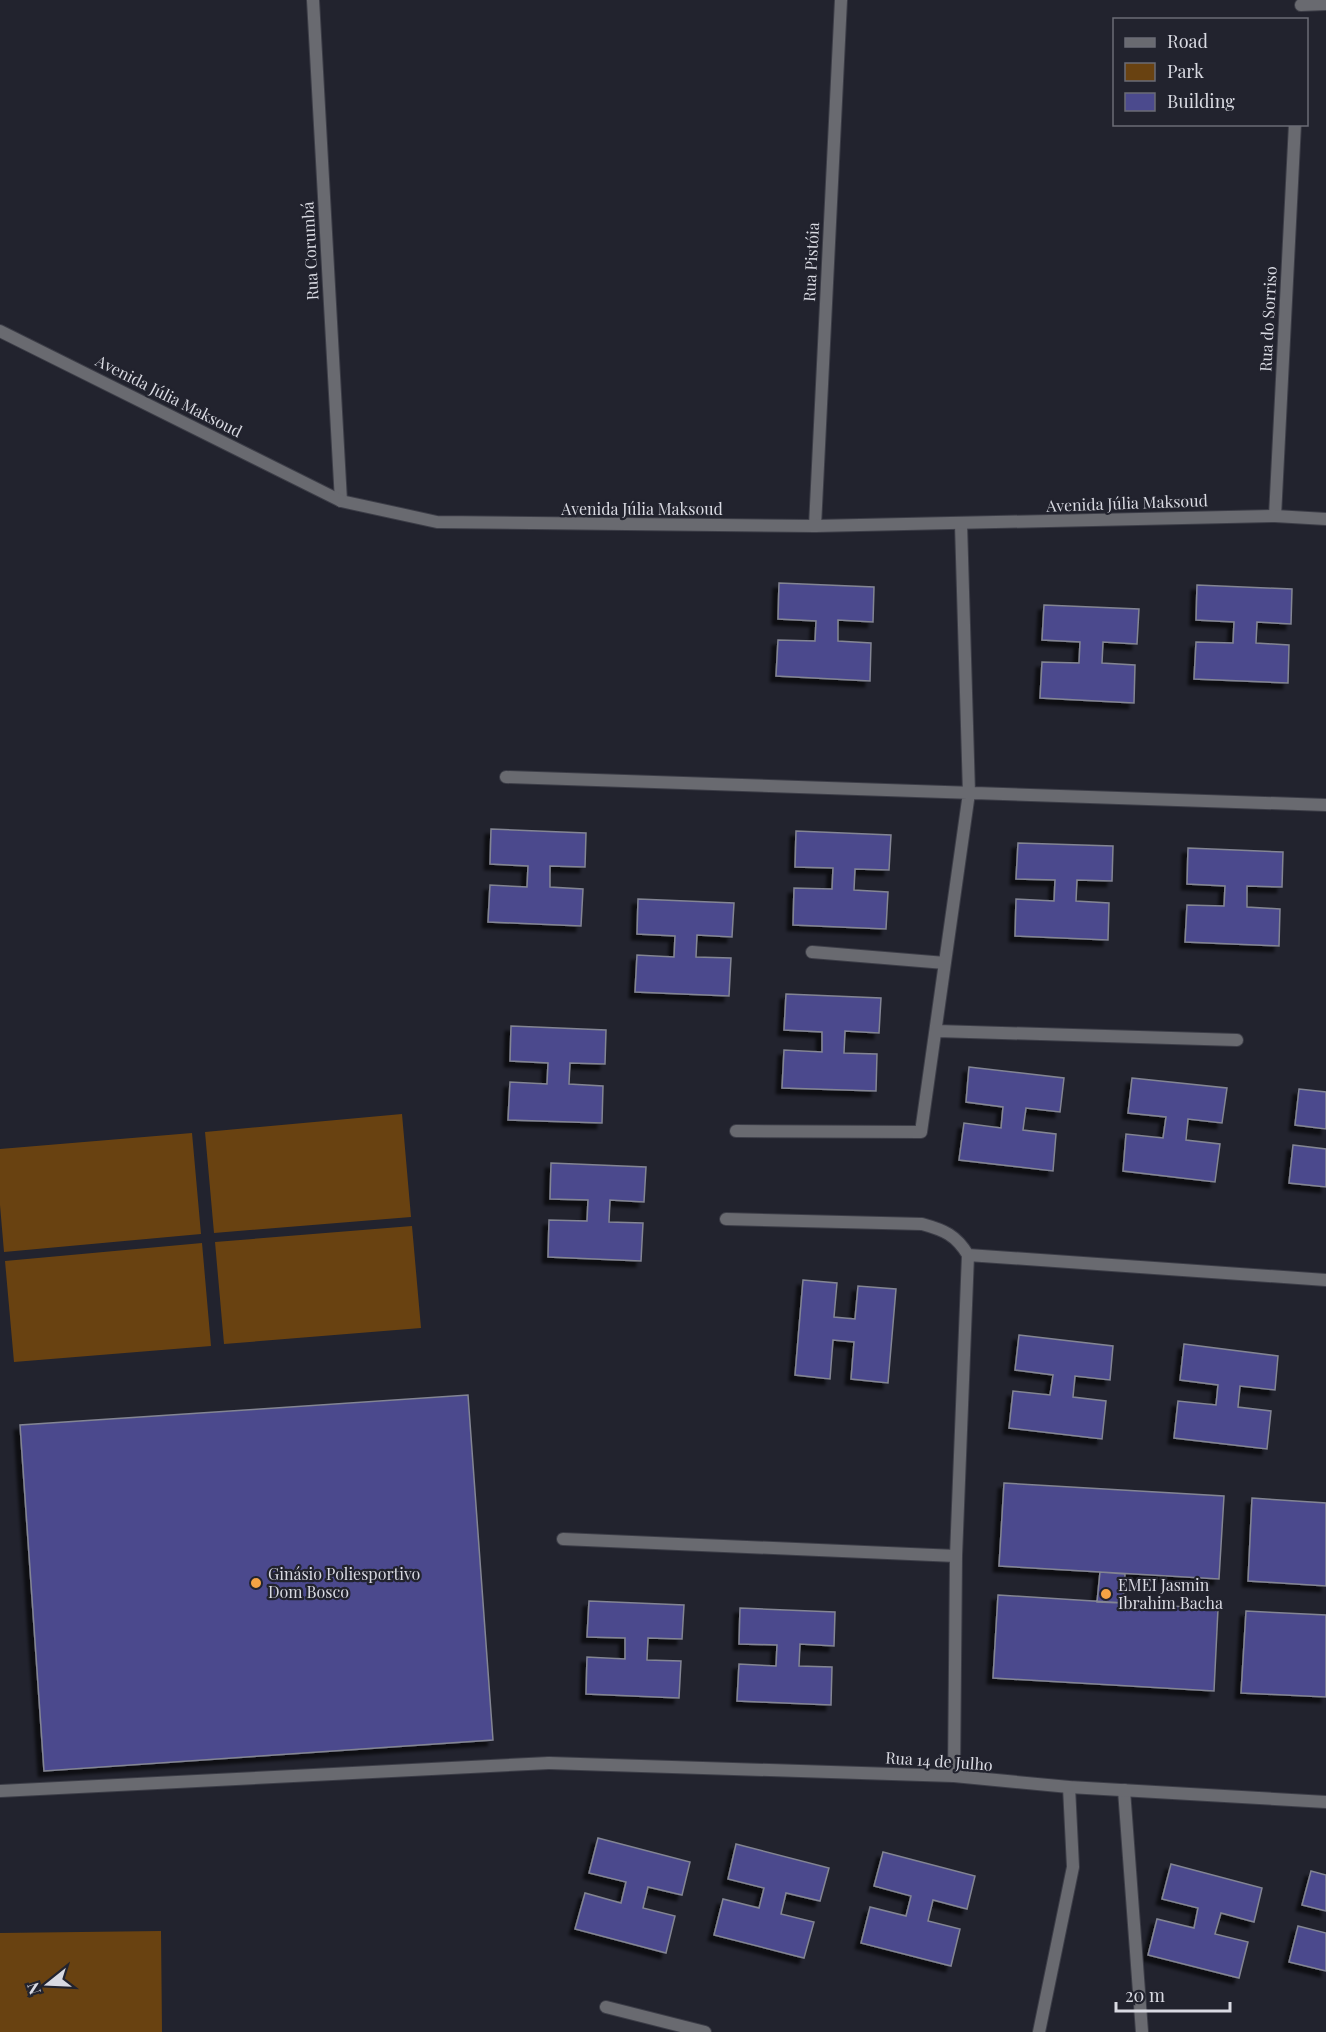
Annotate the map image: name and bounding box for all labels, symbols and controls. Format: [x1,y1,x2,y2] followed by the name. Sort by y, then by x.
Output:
[1113,18,1308,126] legend
[1167,29,1208,53] text: Road
[1167,59,1204,83] text: Park
[1167,89,1235,113] text: Building
[296,201,323,301] street label: Rua Corumbá
[798,222,823,302] street label: Rua Pistóia
[1254,265,1281,372] street label: Rua do Sorriso
[92,349,246,442] street label: Avenida Júlia Maksoud
[1045,489,1208,516] street label: Avenida Júlia Maksoud
[560,498,723,519] street label: Avenida Júlia Maksoud
[268,1563,421,1602] place label: Ginásio Poliesportivo Dom Bosco
[1118,1574,1223,1613] place label: EMEI Jasmin Ibrahim Bacha
[249,1576,263,1590] marker: Ginásio Poliesportivo Dom Bosco
[1099,1587,1113,1601] marker: EMEI Jasmin Ibrahim Bacha
[885,1746,994,1775] street label: Rua 14 de Julho
[18,1954,78,2014] north arrow
[1116,1975,1230,2013] scale bar
[21,1980,45,1998] text: N
[1125,1983,1165,2007] text: 20 m

